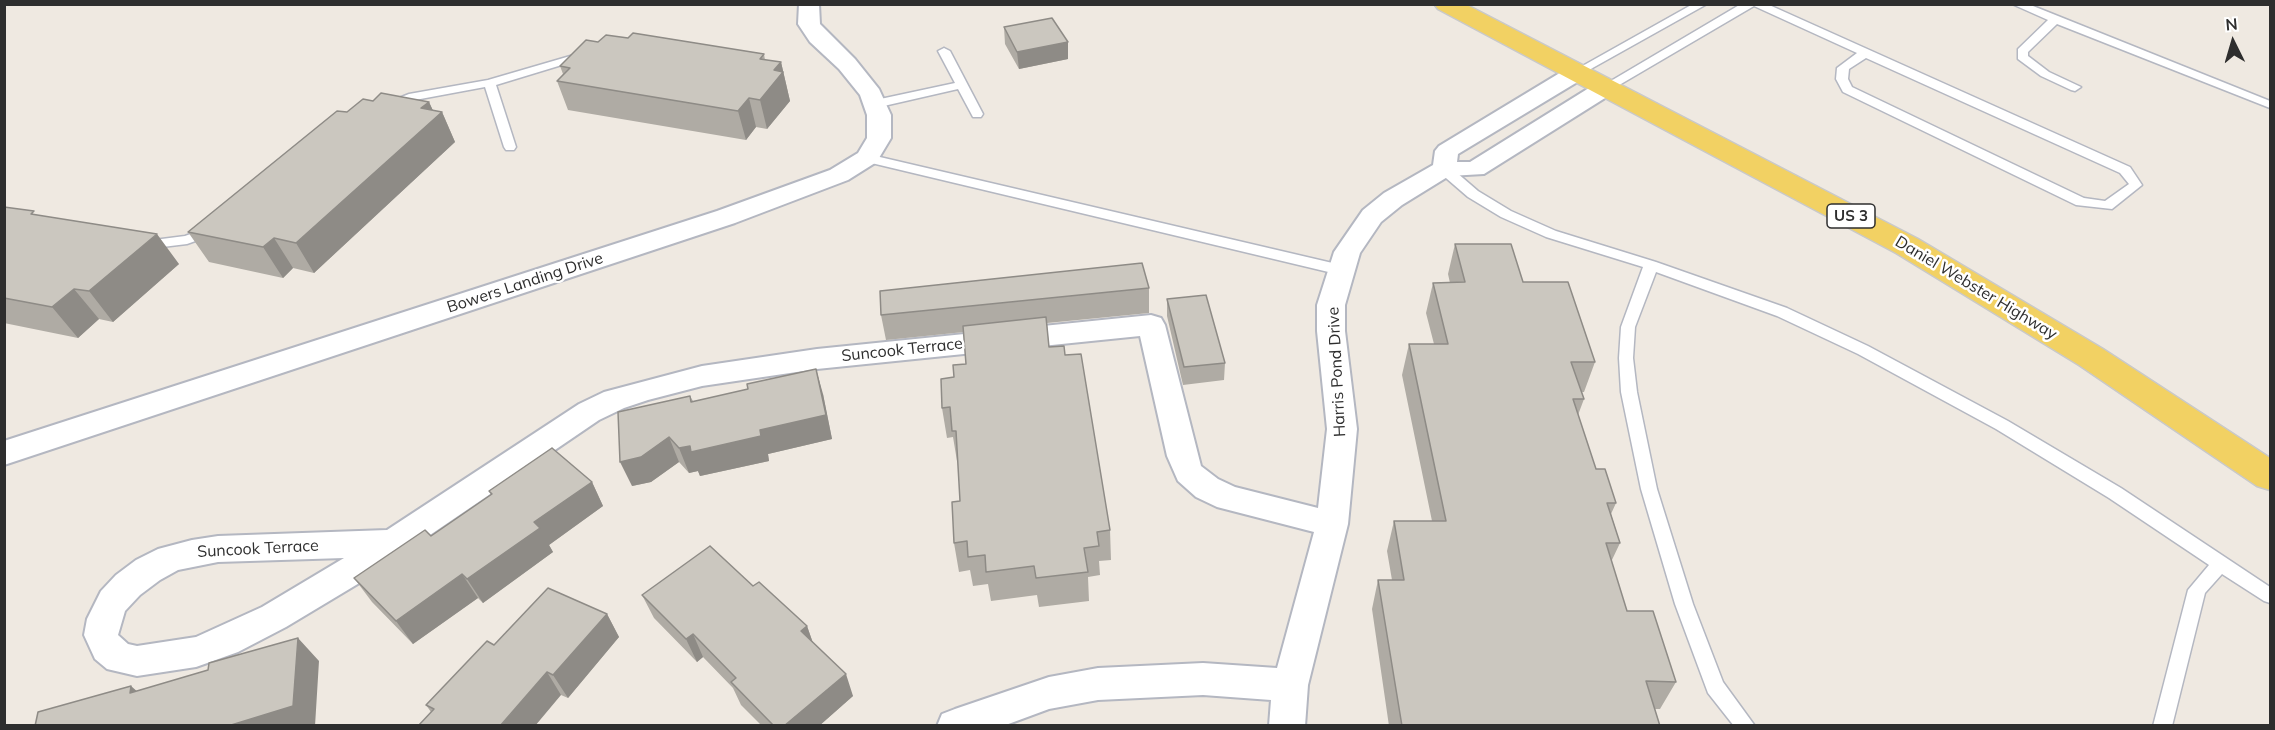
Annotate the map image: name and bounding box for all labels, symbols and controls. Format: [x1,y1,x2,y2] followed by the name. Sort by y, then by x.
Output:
[2203,12,2263,72] north arrow
[2225,14,2238,35] text: N
[1827,204,1875,228] road number: US 3
[1892,232,2060,344] street label: Daniel Webster Highway
[444,249,606,317] street label: Bowers Landing Drive
[1324,306,1350,438] street label: Harris Pond Drive
[840,334,964,366] street label: Suncook Terrace
[197,536,319,562] street label: Suncook Terrace

